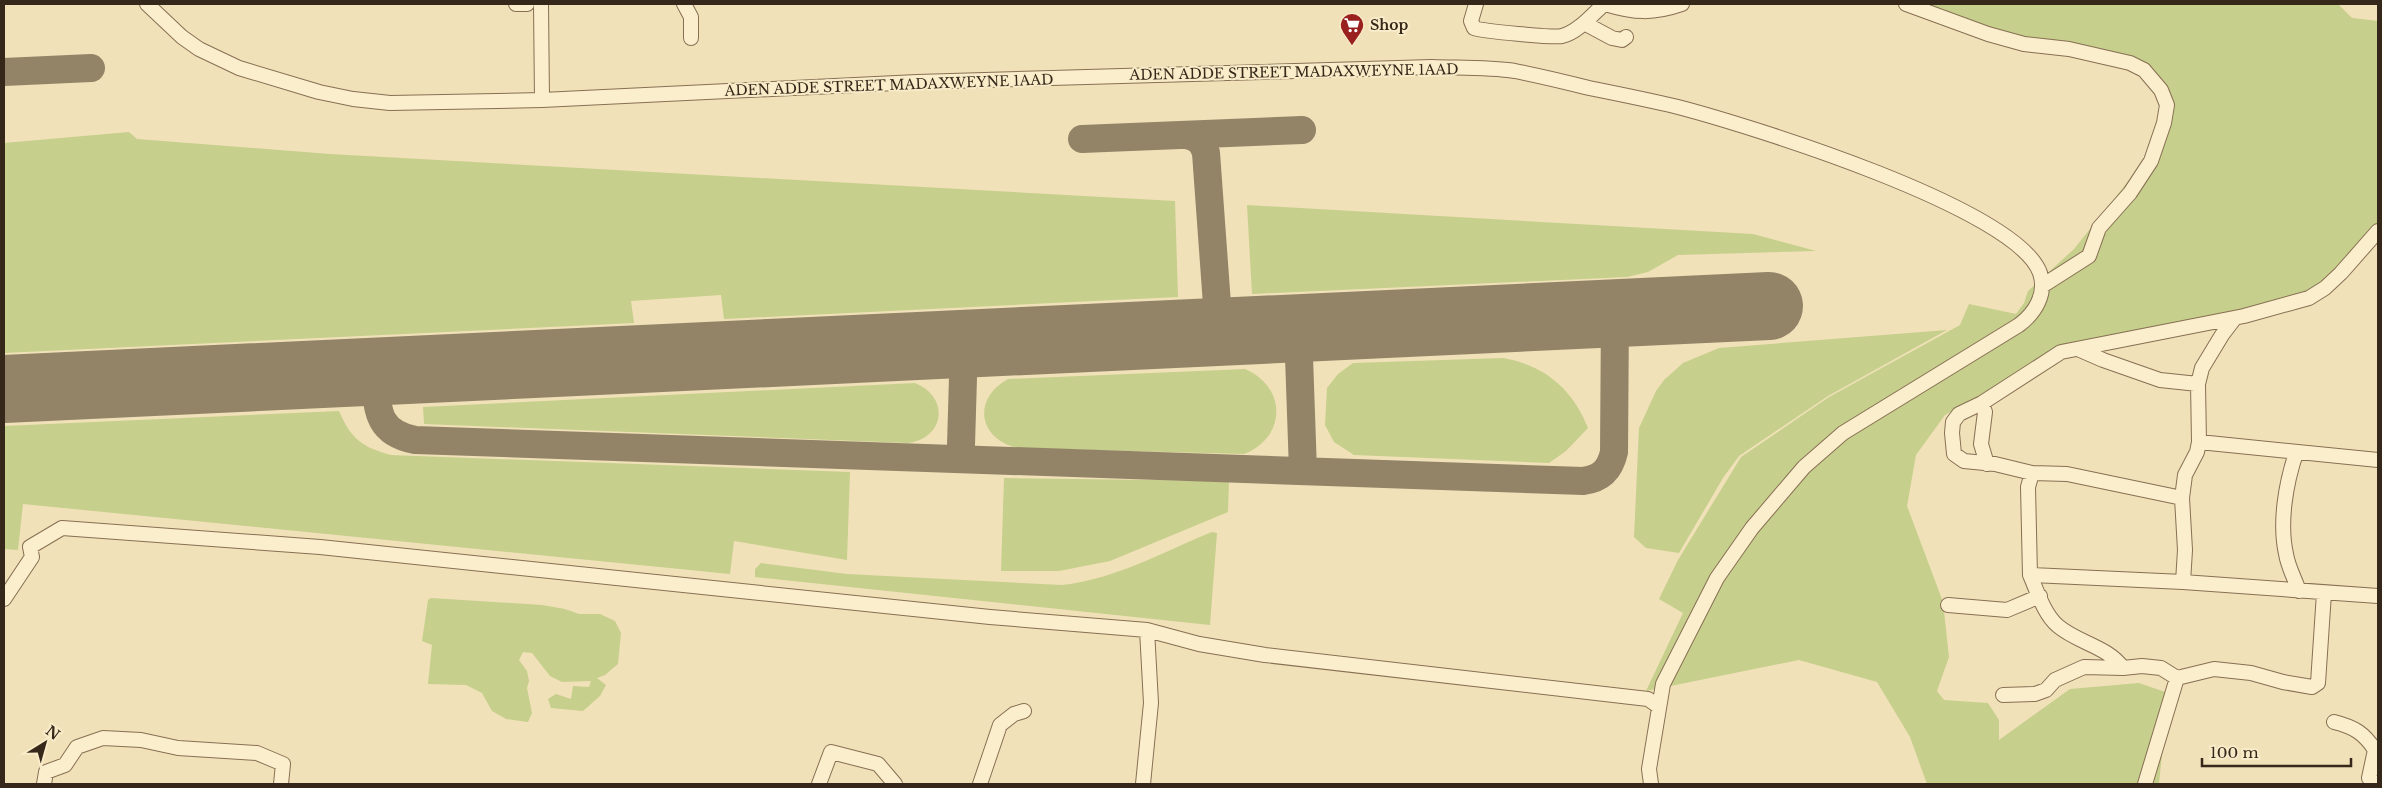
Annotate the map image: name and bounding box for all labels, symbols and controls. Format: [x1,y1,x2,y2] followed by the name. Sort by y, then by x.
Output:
[1339,12,1365,46] supermarket icon: Shop
[1370,16,1409,34] place label: Shop
[1128,60,1459,84] street label: ADEN ADDE STREET MADAXWEYNE 1AAD
[723,70,1054,100] street label: ADEN ADDE STREET MADAXWEYNE 1AAD
[20,718,70,768] north arrow
[42,721,63,744] text: N
[2202,736,2351,768] scale bar
[2210,743,2259,762] text: 100 m

